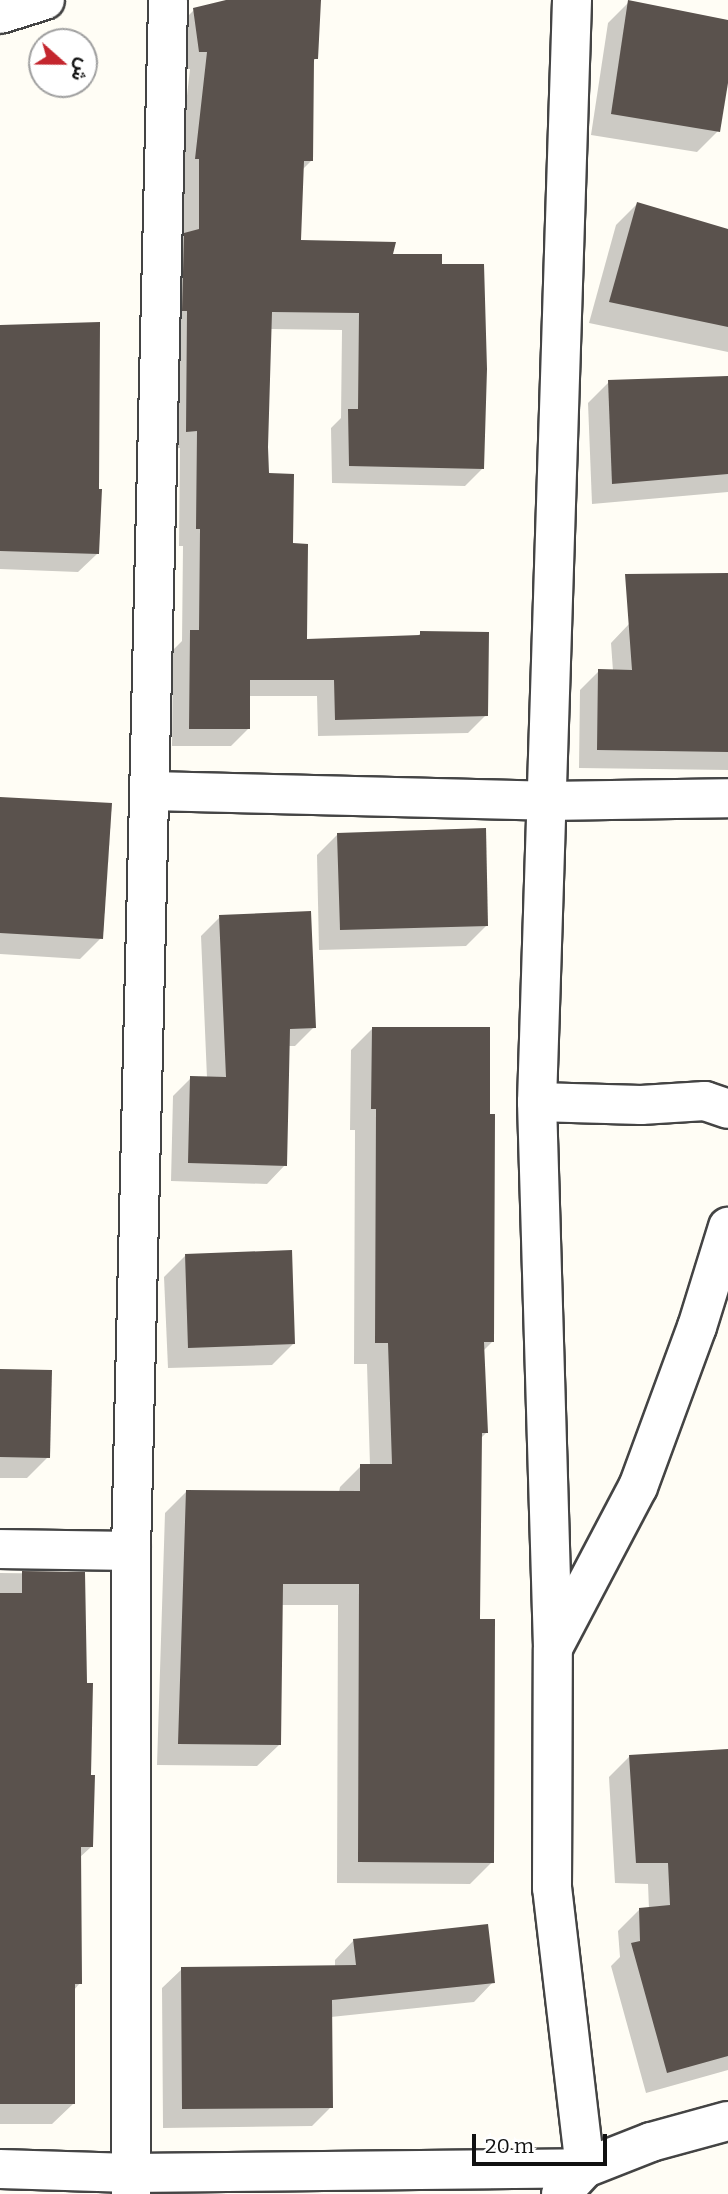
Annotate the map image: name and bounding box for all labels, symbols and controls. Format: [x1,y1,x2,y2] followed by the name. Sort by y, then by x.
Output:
[28,28,98,98] north arrow
[66,55,96,85] text: ش
[476,2120,611,2164] scale bar
[485,2133,534,2159] text: 20 m

